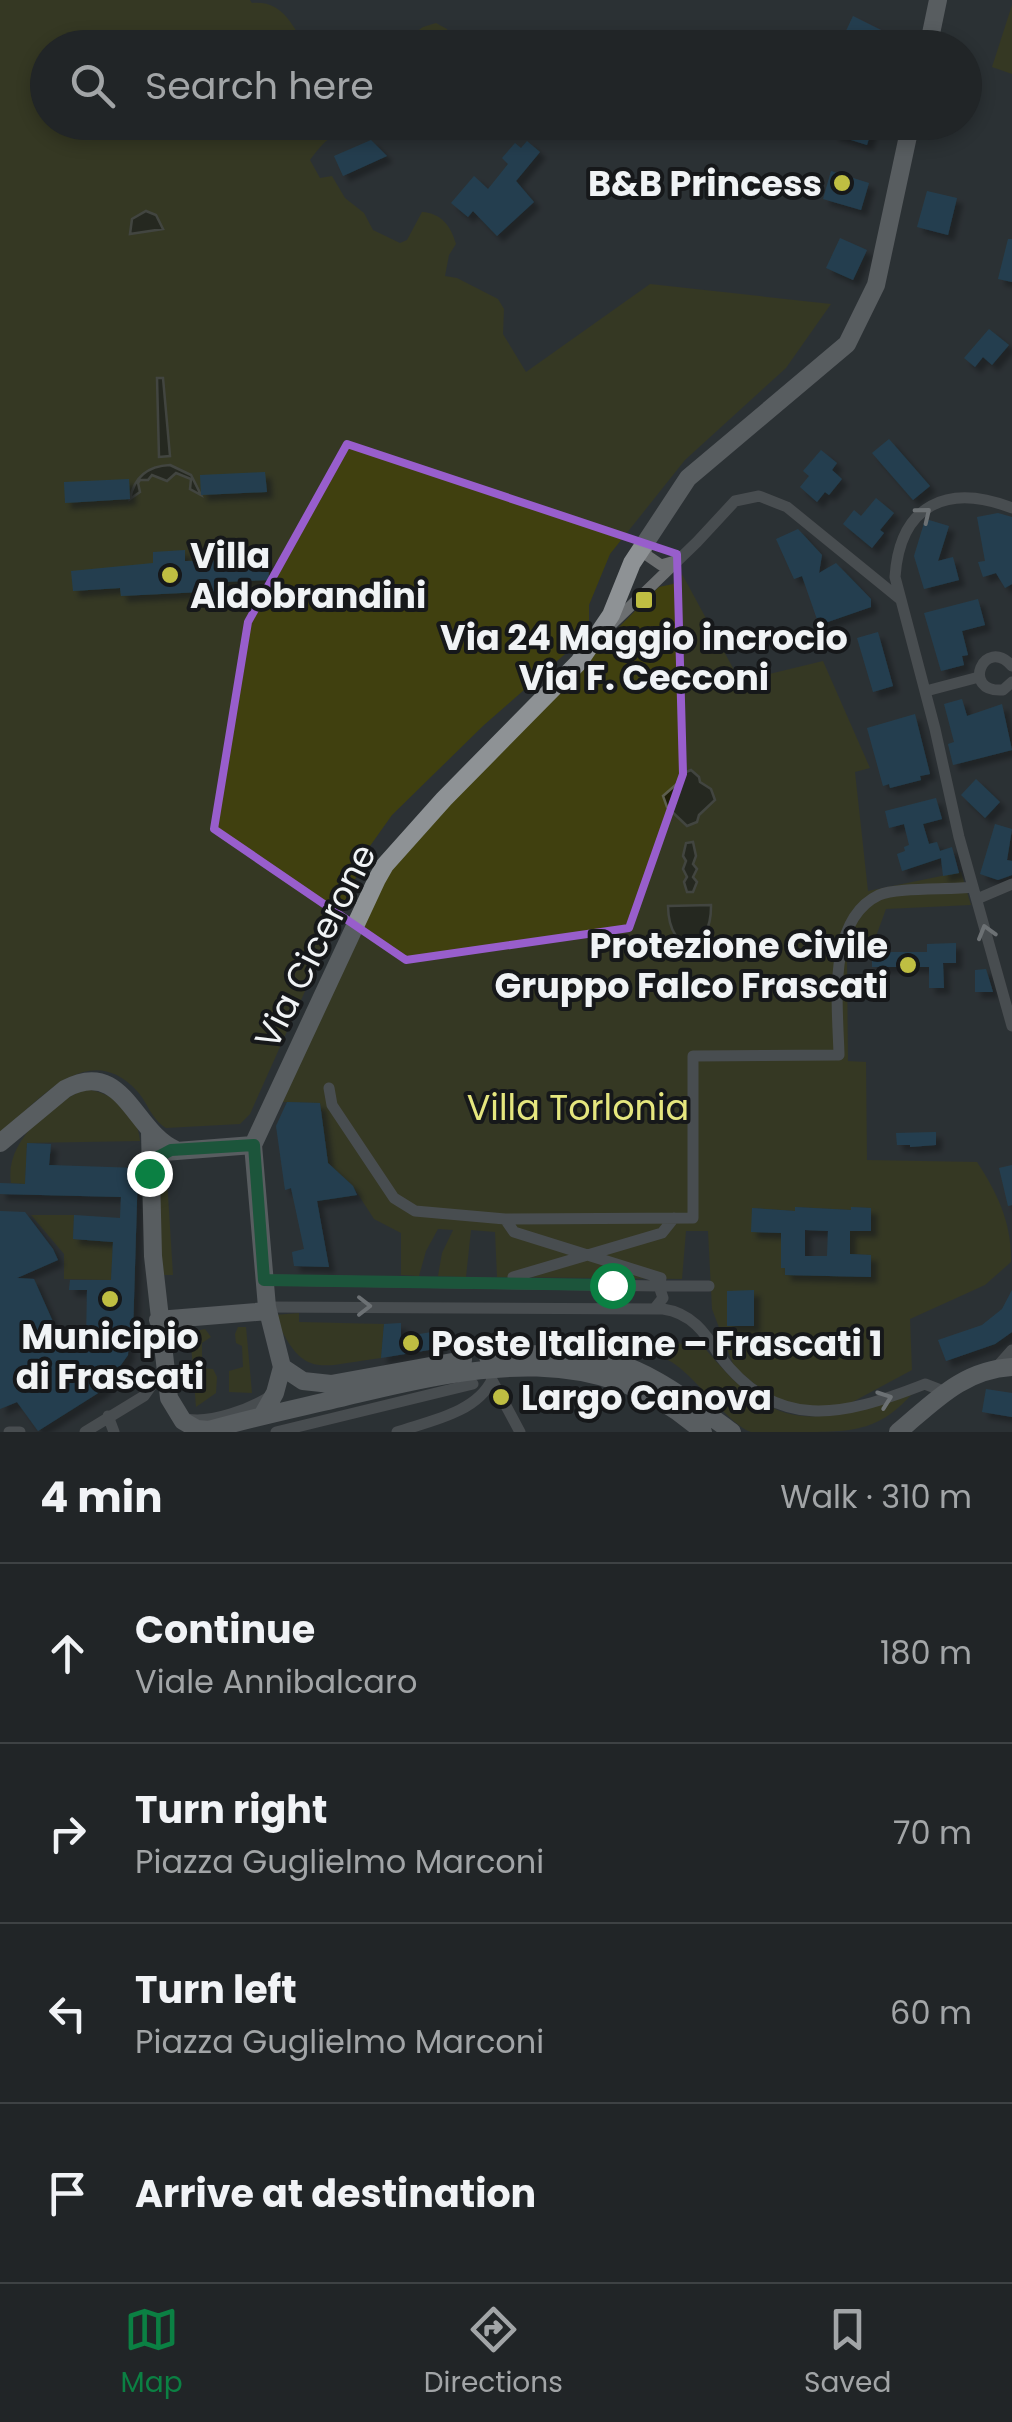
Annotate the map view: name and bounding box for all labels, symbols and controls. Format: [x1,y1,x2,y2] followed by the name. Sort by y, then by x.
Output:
[30,30,982,140] search box
[65,58,120,113] icon: search
[145,59,374,112] text: Search here
[588,159,822,208] place label: B&B Princess
[831,172,853,194] marker: B&B Princess
[913,508,931,526] one-way arrow
[190,531,426,620] place label: Villa Aldobrandini
[159,564,181,586] marker: Villa Aldobrandini
[633,589,655,611] marker: Via 24 Maggio incrocio Via F. Cecconi
[440,613,848,702] place label: Via 24 Maggio incrocio Via F. Cecconi
[242,835,388,1057] street label: Via Cicerone
[494,921,888,1010] place label: Protezione Civile Gruppo Falco Frascati
[977,924,998,941] one-way arrow
[897,954,919,976] marker: Protezione Civile Gruppo Falco Frascati
[467,1083,689,1132] park label: Villa Torlonia
[127,1151,173,1197] route end
[590,1263,636,1309] route start
[99,1288,121,1310] marker: Municipio di Frascati
[358,1295,373,1317] one-way arrow
[16,1312,204,1401] place label: Municipio di Frascati
[431,1319,882,1368] place label: Poste Italiane – Frascati 1
[400,1332,422,1354] marker: Poste Italiane – Frascati 1
[521,1373,772,1422] place label: Largo Canova
[490,1386,512,1408] marker: Largo Canova
[875,1390,892,1411] one-way arrow
[40,1468,163,1527] text: 4 min
[780,1474,972,1519] text: Walk · 310 m
[135,1603,315,1656] text: Continue
[40,1626,95,1681] icon: ahead
[880,1630,972,1675] text: 180 m
[135,1659,417,1704] text: Viale Annibalcaro
[135,1783,327,1836] text: Turn right
[40,1806,95,1861] icon: right
[893,1810,972,1855] text: 70 m
[135,1839,544,1884] text: Piazza Guglielmo Marconi
[135,1963,297,2016] text: Turn left
[40,1986,95,2041] icon: left
[890,1990,972,2035] text: 60 m
[135,2019,544,2064] text: Piazza Guglielmo Marconi
[40,2166,95,2221] icon: arrive
[135,2167,536,2220] text: Arrive at destination
[121,2302,183,2404] tab: Map
[424,2302,563,2404] tab: Directions
[804,2302,891,2404] tab: Saved

